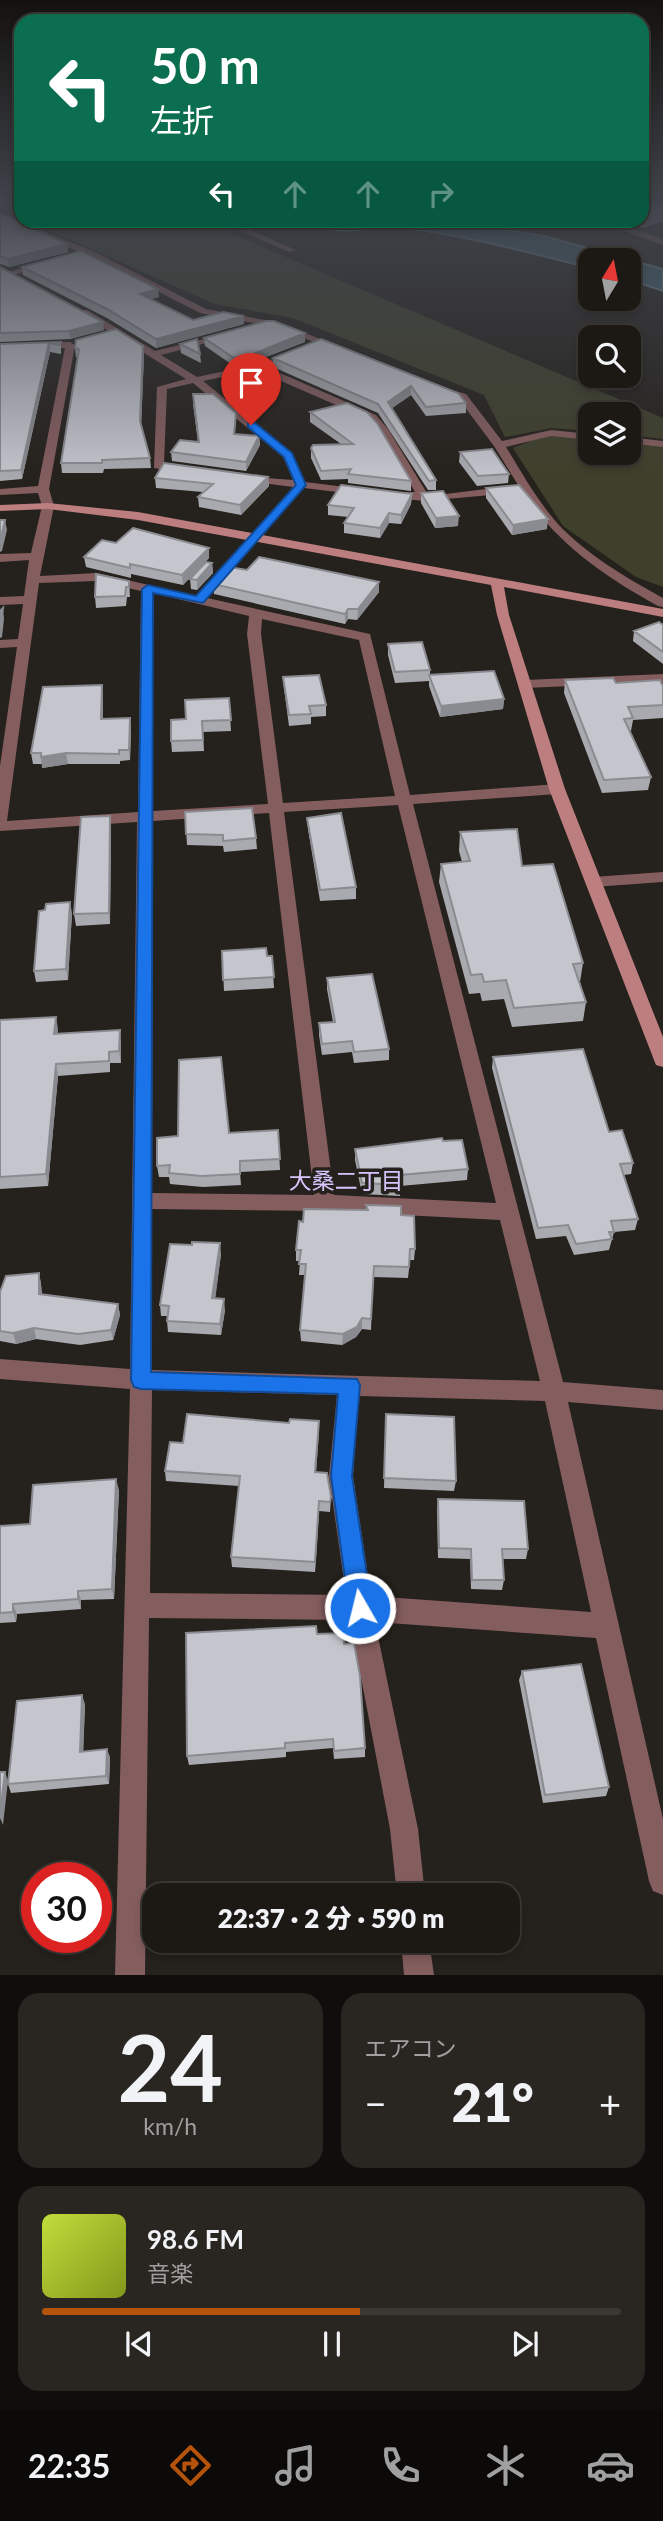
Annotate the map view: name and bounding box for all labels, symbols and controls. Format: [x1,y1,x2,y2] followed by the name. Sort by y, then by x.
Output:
[150,36,260,94] text: 50 m
[35,42,126,133] icon: left
[150,100,214,139] text: 左折
[203,175,241,213] icon: left
[276,175,314,213] icon: ahead
[349,175,387,213] icon: ahead
[422,175,460,213] icon: right
[578,248,640,312] north arrow
[578,248,641,465] map controls
[578,325,641,388] button: search
[221,353,281,425] pin
[232,364,270,402] icon: arrive
[578,402,641,465] button: layers
[289,1166,404,1194] district label: 大桑二丁目
[323,1571,397,1645] position arrow
[21,1862,112,1953] speed limit sign: 30
[218,1902,444,1934] text: 22:37 · 2 分 · 590 m
[117,2012,223,2121] text: 24
[365,2034,457,2062] text: エアコン
[452,2071,534,2133] text: 21°
[365,2080,387,2126] text: −
[599,2080,621,2126] text: +
[143,2112,197,2140] text: km/h
[147,2223,244,2255] text: 98.6 FM
[147,2259,193,2287] text: 音楽
[120,2325,158,2363] icon: previous
[313,2325,351,2363] icon: pause
[506,2325,544,2363] icon: next
[166,2441,215,2490] icon: directions
[271,2441,320,2490] icon: music
[376,2441,425,2490] icon: phone
[481,2441,530,2490] icon: climate
[586,2441,635,2490] icon: car
[28,2446,110,2485] text: 22:35

